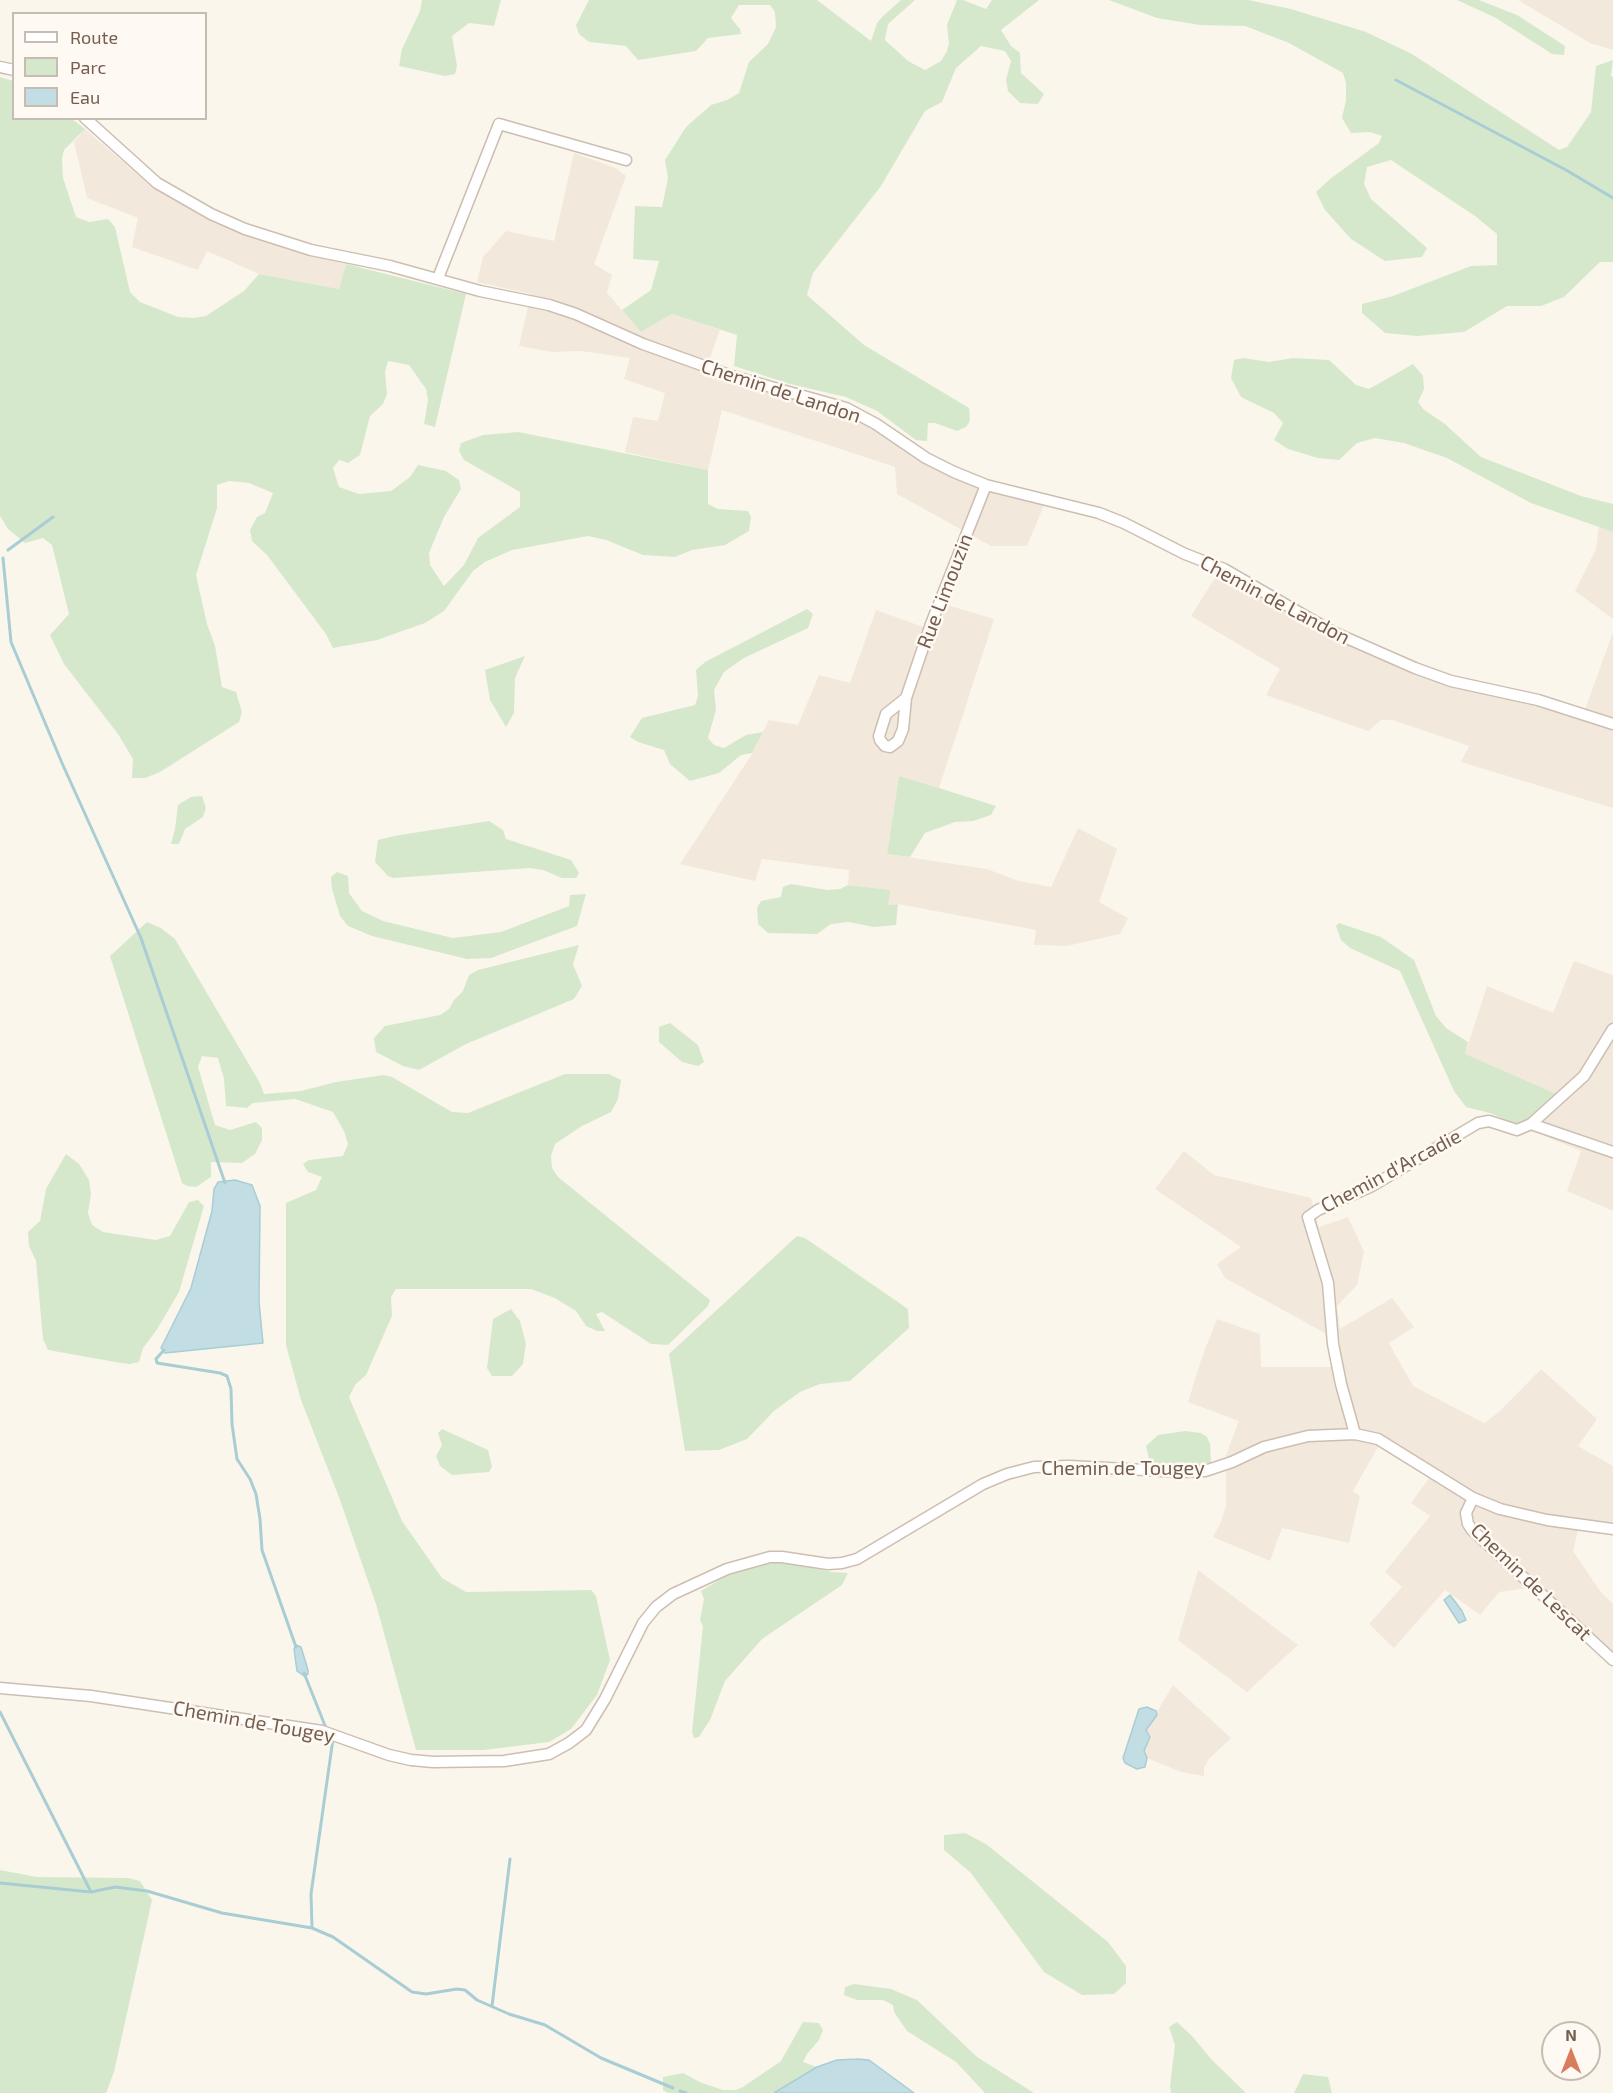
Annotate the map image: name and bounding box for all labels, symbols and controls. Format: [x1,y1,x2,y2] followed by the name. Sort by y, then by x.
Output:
[12,12,207,120] legend
[70,26,118,48] text: Route
[70,56,106,78] text: Parc
[70,86,100,108] text: Eau
[698,354,864,428] street label: Chemin de Landon
[912,530,978,652] street label: Rue Limouzin
[1196,550,1354,650] street label: Chemin de Landon
[1317,1124,1465,1218] street label: Chemin d'Arcadie
[1041,1456,1205,1480] street label: Chemin de Tougey
[1466,1518,1596,1646] street label: Chemin de Lescat
[171,1696,337,1748] street label: Chemin de Tougey
[1541,2021,1601,2081] north arrow
[1565,2025,1577,2044] text: N

